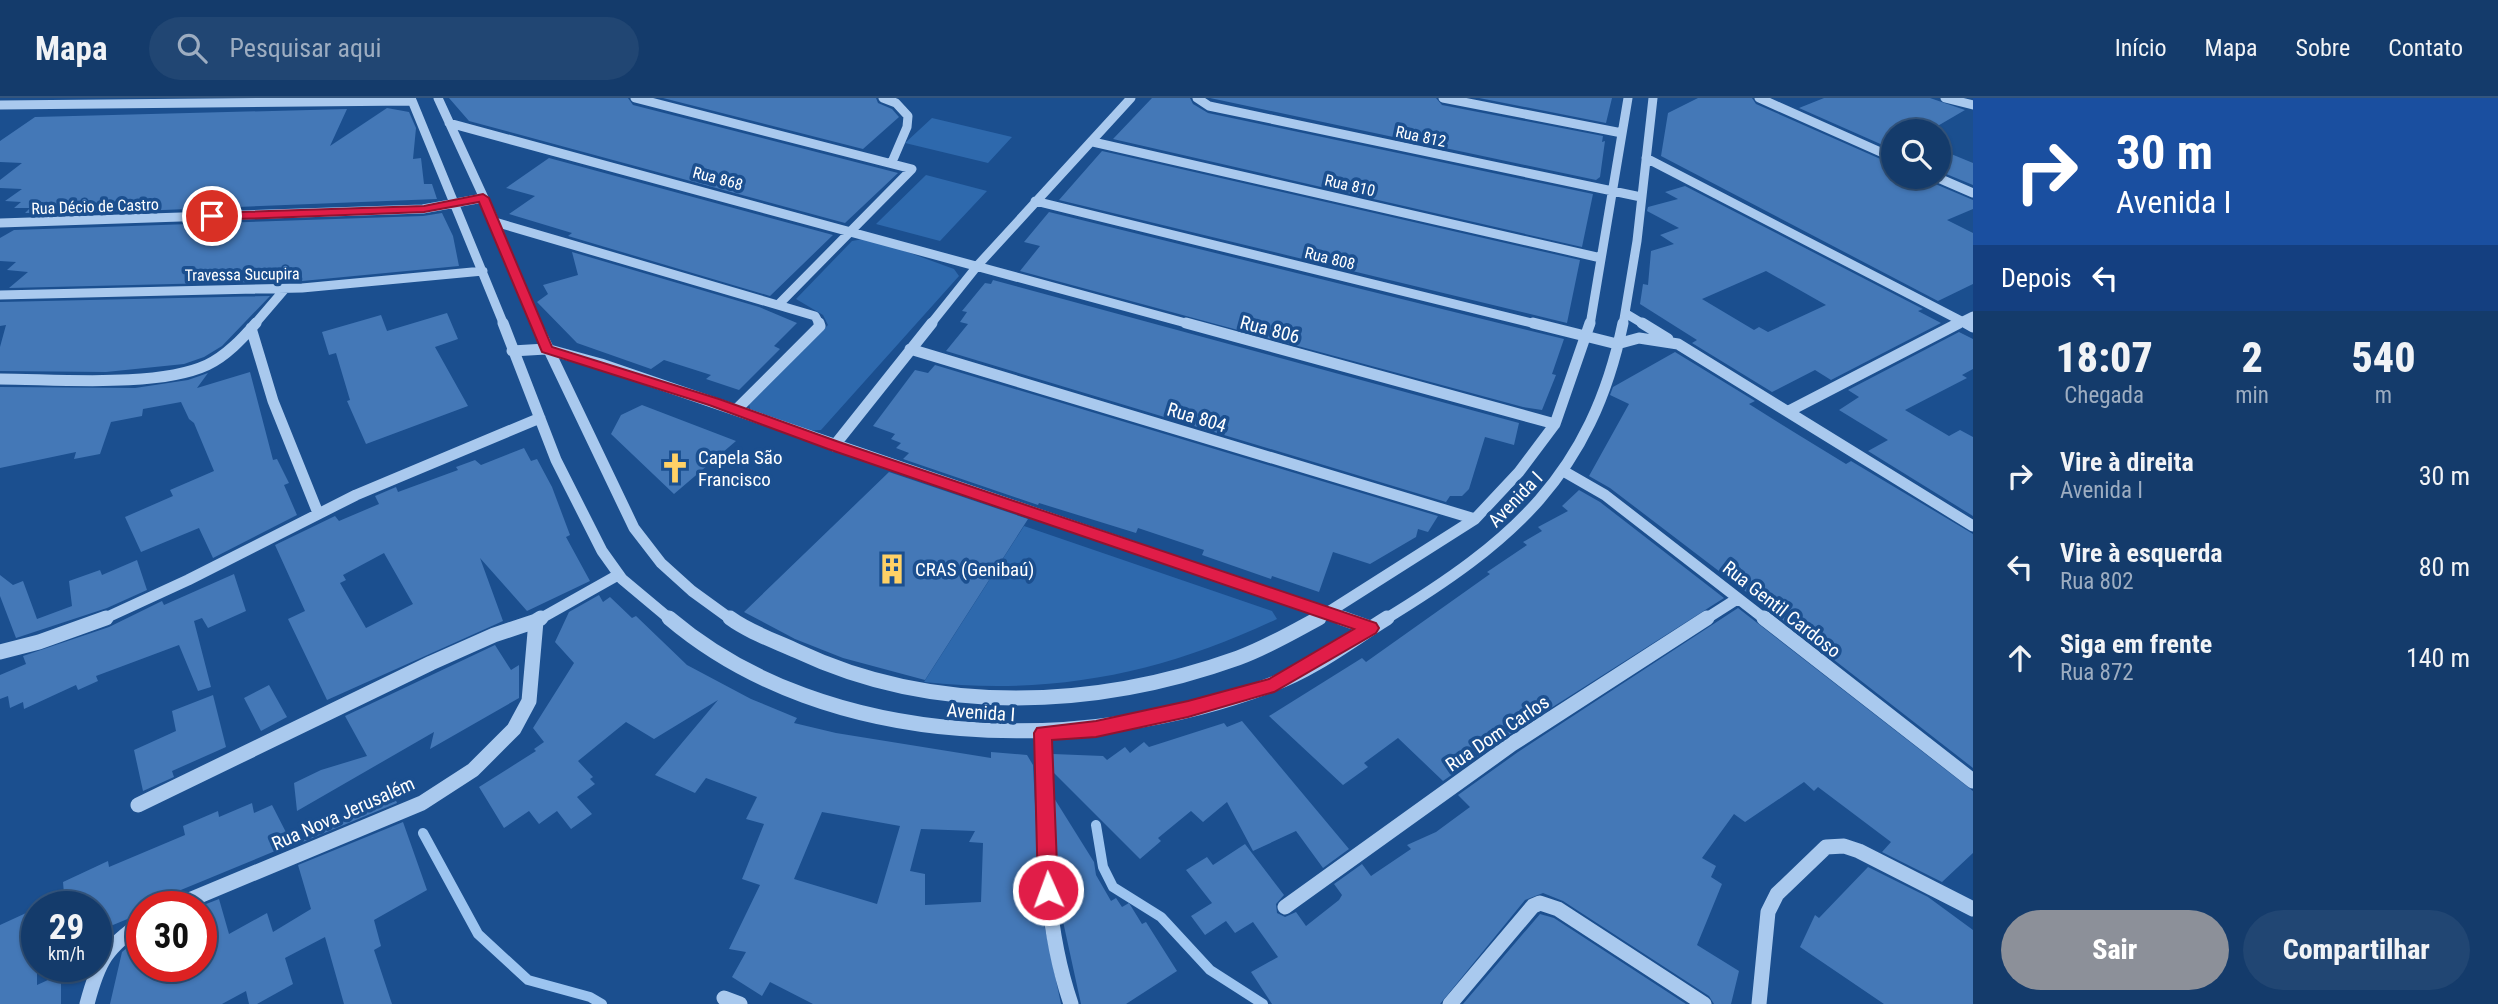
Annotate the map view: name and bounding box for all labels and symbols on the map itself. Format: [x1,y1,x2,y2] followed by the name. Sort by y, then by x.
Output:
[1394,122,1448,151] street label: Rua 812
[691,163,745,194] street label: Rua 868
[1323,170,1377,201] street label: Rua 810
[182,186,242,246] pin
[31,195,159,218] street label: Rua Décio de Castro
[1303,243,1357,274] street label: Rua 808
[184,264,300,285] street label: Travessa Sucupira
[1237,310,1302,348] street label: Rua 806
[1164,398,1229,437] street label: Rua 804
[698,446,782,491] place label: Capela São Francisco
[658,451,692,485] church icon: Capela São Francisco
[1483,467,1547,532] street label: Avenida I
[875,552,909,586] building icon: CRAS (Genibaú)
[1718,556,1845,663] street label: Rua Gentil Cardoso
[915,558,1034,581] place label: CRAS (Genibaú)
[1441,690,1553,777] street label: Rua Dom Carlos
[946,699,1016,726] street label: Avenida I
[268,772,418,855] street label: Rua Nova Jerusalém
[1011,853,1085,927] position arrow
[126,891,217,982] speed limit sign: 30

